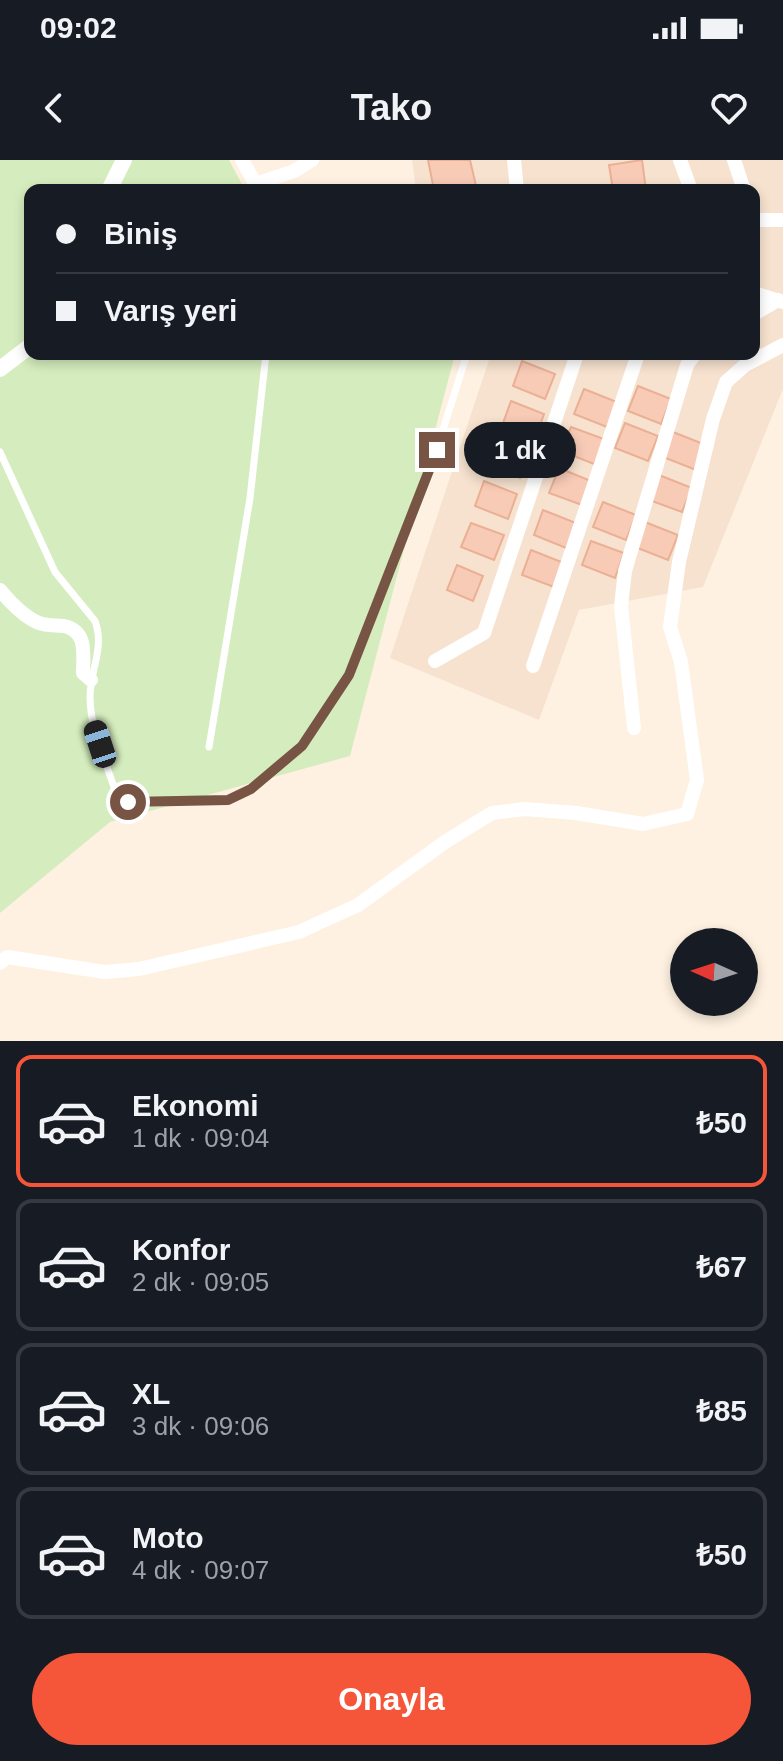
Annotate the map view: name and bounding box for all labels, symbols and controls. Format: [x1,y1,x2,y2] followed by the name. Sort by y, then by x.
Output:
[40,11,117,44] text: 09:02
[32,86,76,130] icon: back
[707,86,751,130] icon: heart
[351,87,432,128] text: Tako
[104,217,177,250] text: Biniş
[104,294,237,327] text: Varış yeri
[465,422,577,478] callout: 1 dk
[419,432,455,468] route end
[494,435,546,465] text: 1 dk
[81,717,119,771] car
[110,784,146,820] route start
[670,928,758,1016] north arrow
[670,928,758,1016] map controls
[36,1085,108,1157] icon: car
[132,1089,259,1122] text: Ekonomi
[696,1106,747,1139] text: ₺50
[132,1123,269,1153] text: 1 dk · 09:04
[36,1229,108,1301] icon: car
[132,1233,230,1266] text: Konfor
[696,1250,747,1283] text: ₺67
[132,1267,269,1297] text: 2 dk · 09:05
[36,1373,108,1445] icon: car
[132,1377,170,1410] text: XL
[696,1394,747,1427] text: ₺85
[132,1411,269,1441] text: 3 dk · 09:06
[36,1517,108,1589] icon: car
[132,1521,204,1554] text: Moto
[696,1538,747,1571] text: ₺50
[132,1555,269,1585] text: 4 dk · 09:07
[32,1653,751,1745] button: Onayla

